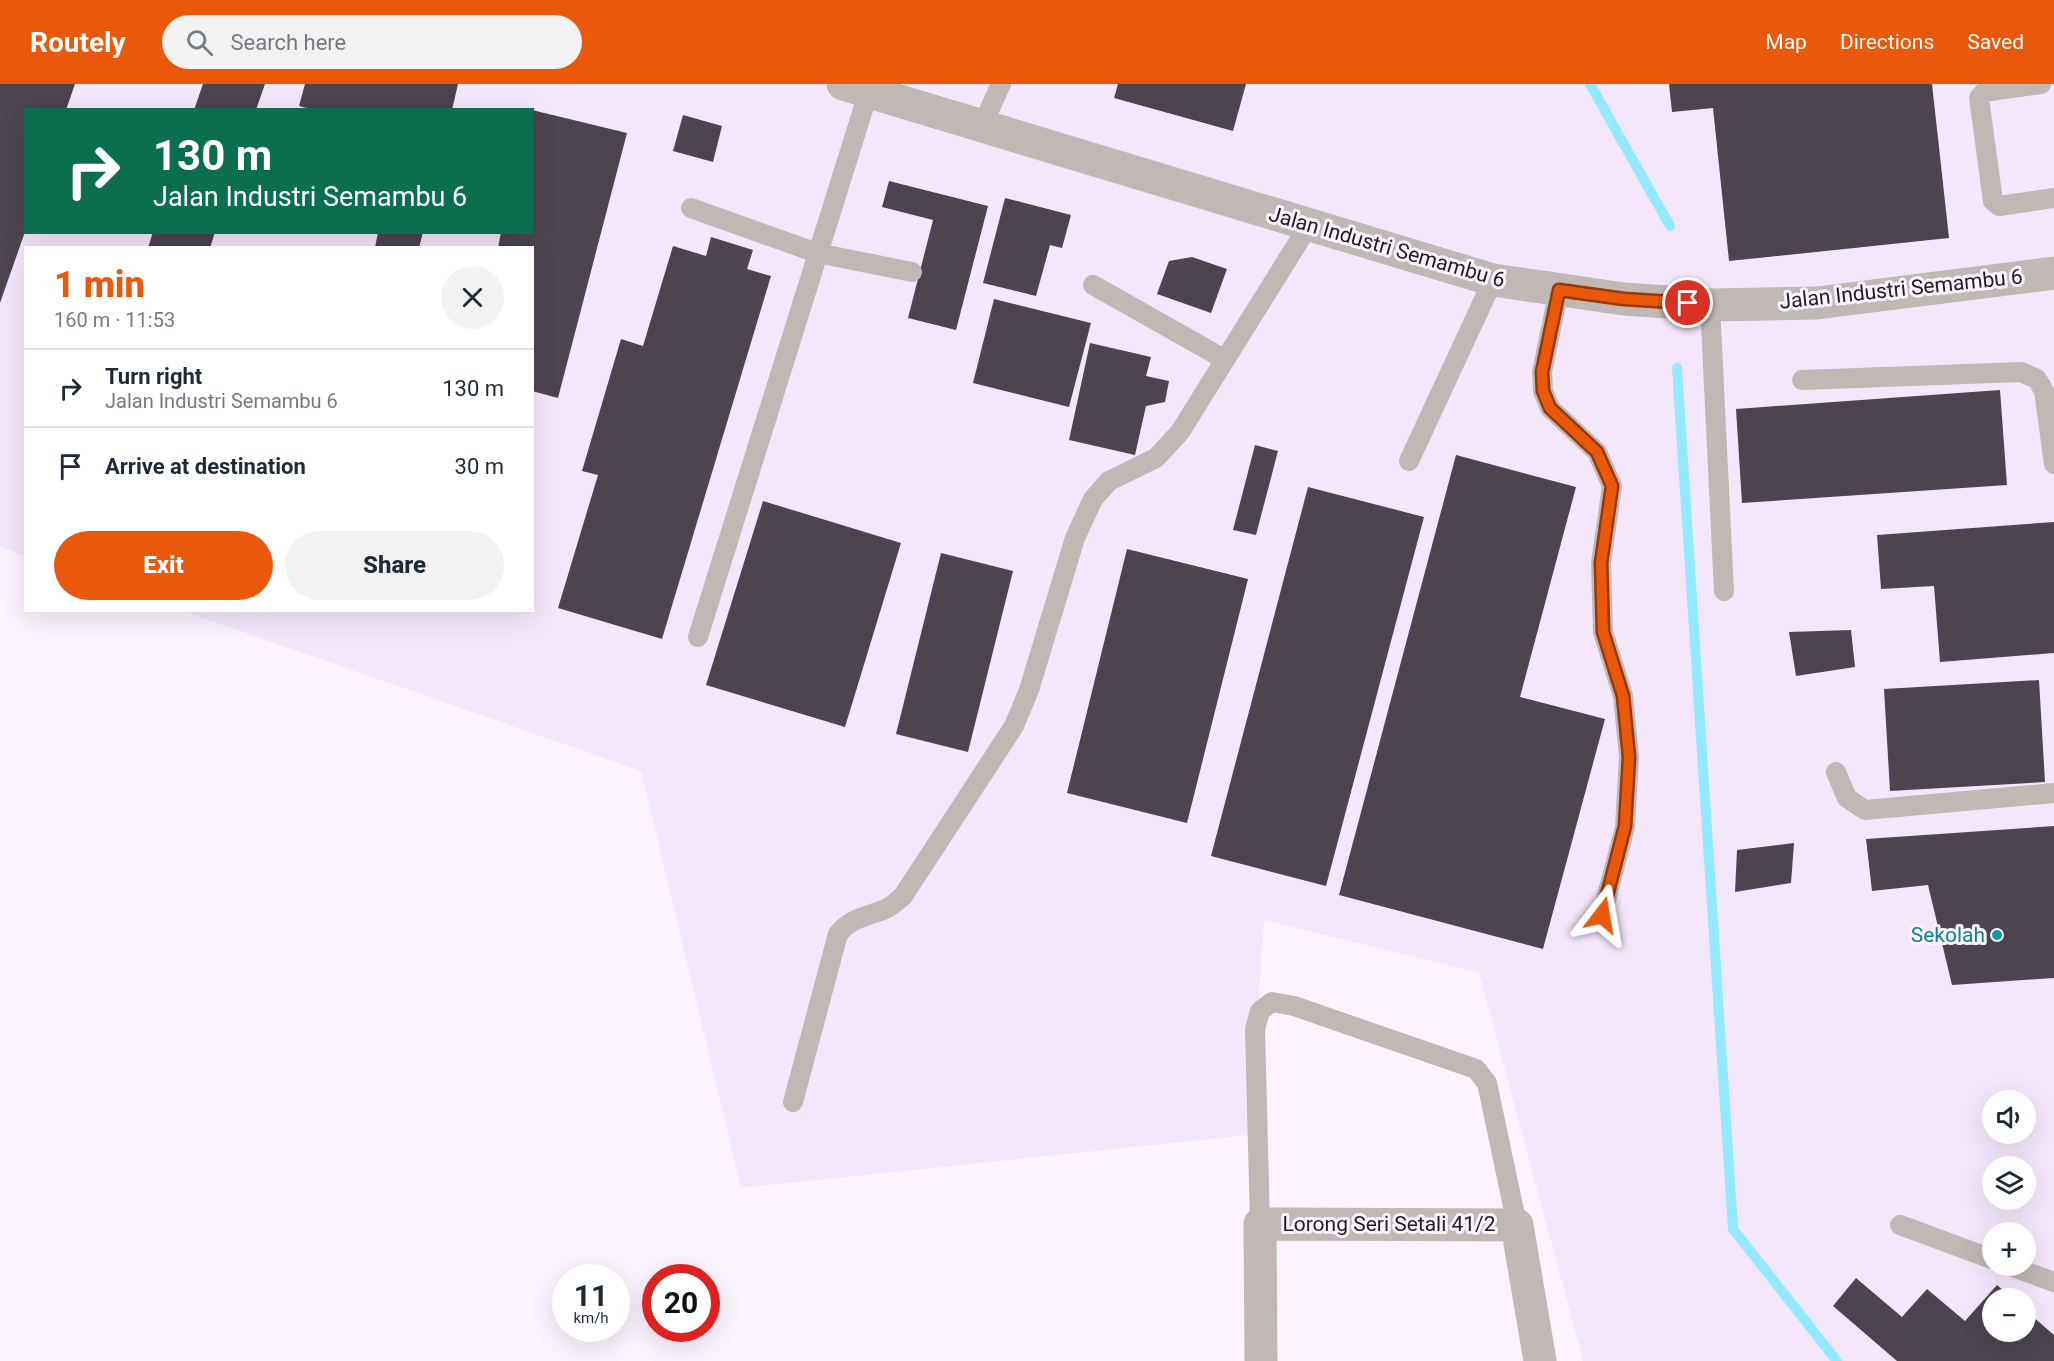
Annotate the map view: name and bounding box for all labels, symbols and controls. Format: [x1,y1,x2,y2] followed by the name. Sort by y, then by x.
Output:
[162,15,582,69] search box
[30,26,126,59] text: Routely
[183,26,216,59] icon: search
[231,30,346,55] text: Search here
[1765,30,1807,54] text: Map
[1840,30,1934,54] text: Directions
[1967,30,2024,54] text: Saved
[153,131,272,180] text: 130 m
[54,132,132,210] icon: right
[153,181,467,213] text: Jalan Industri Semambu 6
[1266,202,1508,292] street label: Jalan Industri Semambu 6
[54,264,145,306] text: 1 min
[1778,264,2024,314] street label: Jalan Industri Semambu 6
[441,266,504,329] button: close
[1662,277,1713,328] pin
[1671,286,1704,319] icon: arrive
[54,308,175,332] text: 160 m · 11:53
[105,364,202,389] text: Turn right
[54,372,87,405] icon: right
[442,376,504,401] text: 130 m
[105,389,338,413] text: Jalan Industri Semambu 6
[54,450,87,483] icon: arrive
[105,454,306,479] text: Arrive at destination
[455,454,504,479] text: 30 m
[54,531,273,600] button: Exit
[285,531,504,600] button: Share
[1570,883,1634,947] position arrow
[1911,923,1985,947] place label: Sekolah
[1990,928,2004,942] marker: Sekolah
[1982,1090,2036,1342] map controls
[1982,1090,2036,1144] button: sound
[1982,1156,2036,1210] button: layers
[1282,1212,1496,1236] street label: Lorong Seri Setali 41/2
[1982,1222,2036,1276] button: +
[642,1264,720,1342] speed limit sign: 20
[574,1278,608,1313] text: 11
[1982,1288,2036,1342] button: −
[573,1309,609,1327] text: km/h

